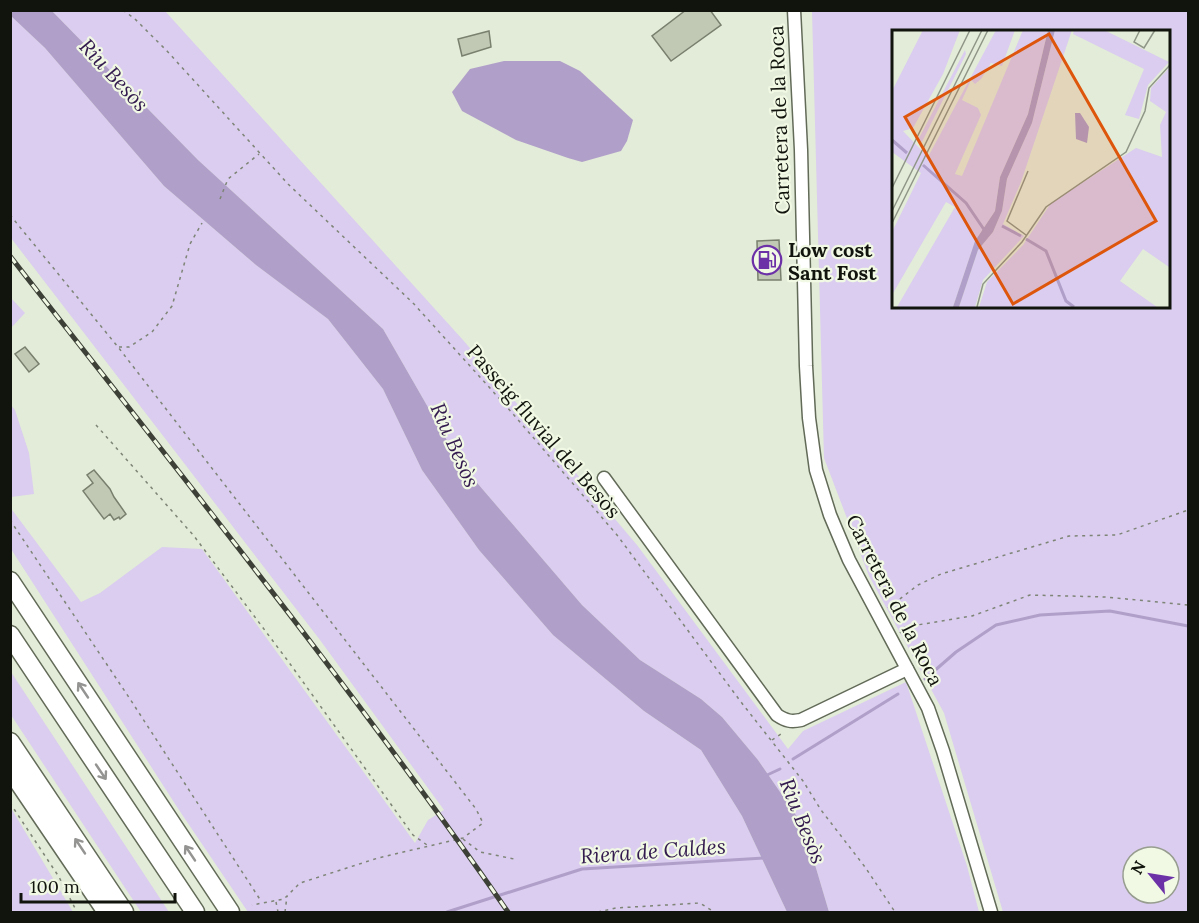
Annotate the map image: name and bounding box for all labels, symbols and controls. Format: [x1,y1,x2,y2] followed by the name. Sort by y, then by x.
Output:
[763,25,795,215] street label: Carretera de la Roca
[892,30,1169,308] inset map
[73,33,155,117] water label: Riu Besòs
[788,237,877,285] place label: Low cost Sant Fost
[751,244,783,276] fuel station icon: Low cost Sant Fost
[462,339,626,523] street label: Passeig fluvial del Besòs
[424,398,486,492] water label: Riu Besòs
[841,510,949,690] street label: Carretera de la Roca
[77,682,89,699] one-way arrow
[95,763,107,779] one-way arrow
[774,774,832,868] water label: Riu Besòs
[579,832,727,870] water label: Riera de Caldes
[74,839,86,855] one-way arrow
[184,844,197,861] one-way arrow
[1121,845,1181,905] north arrow
[1126,857,1150,878] text: N
[21,866,176,904] scale bar
[30,875,80,898] text: 100 m

